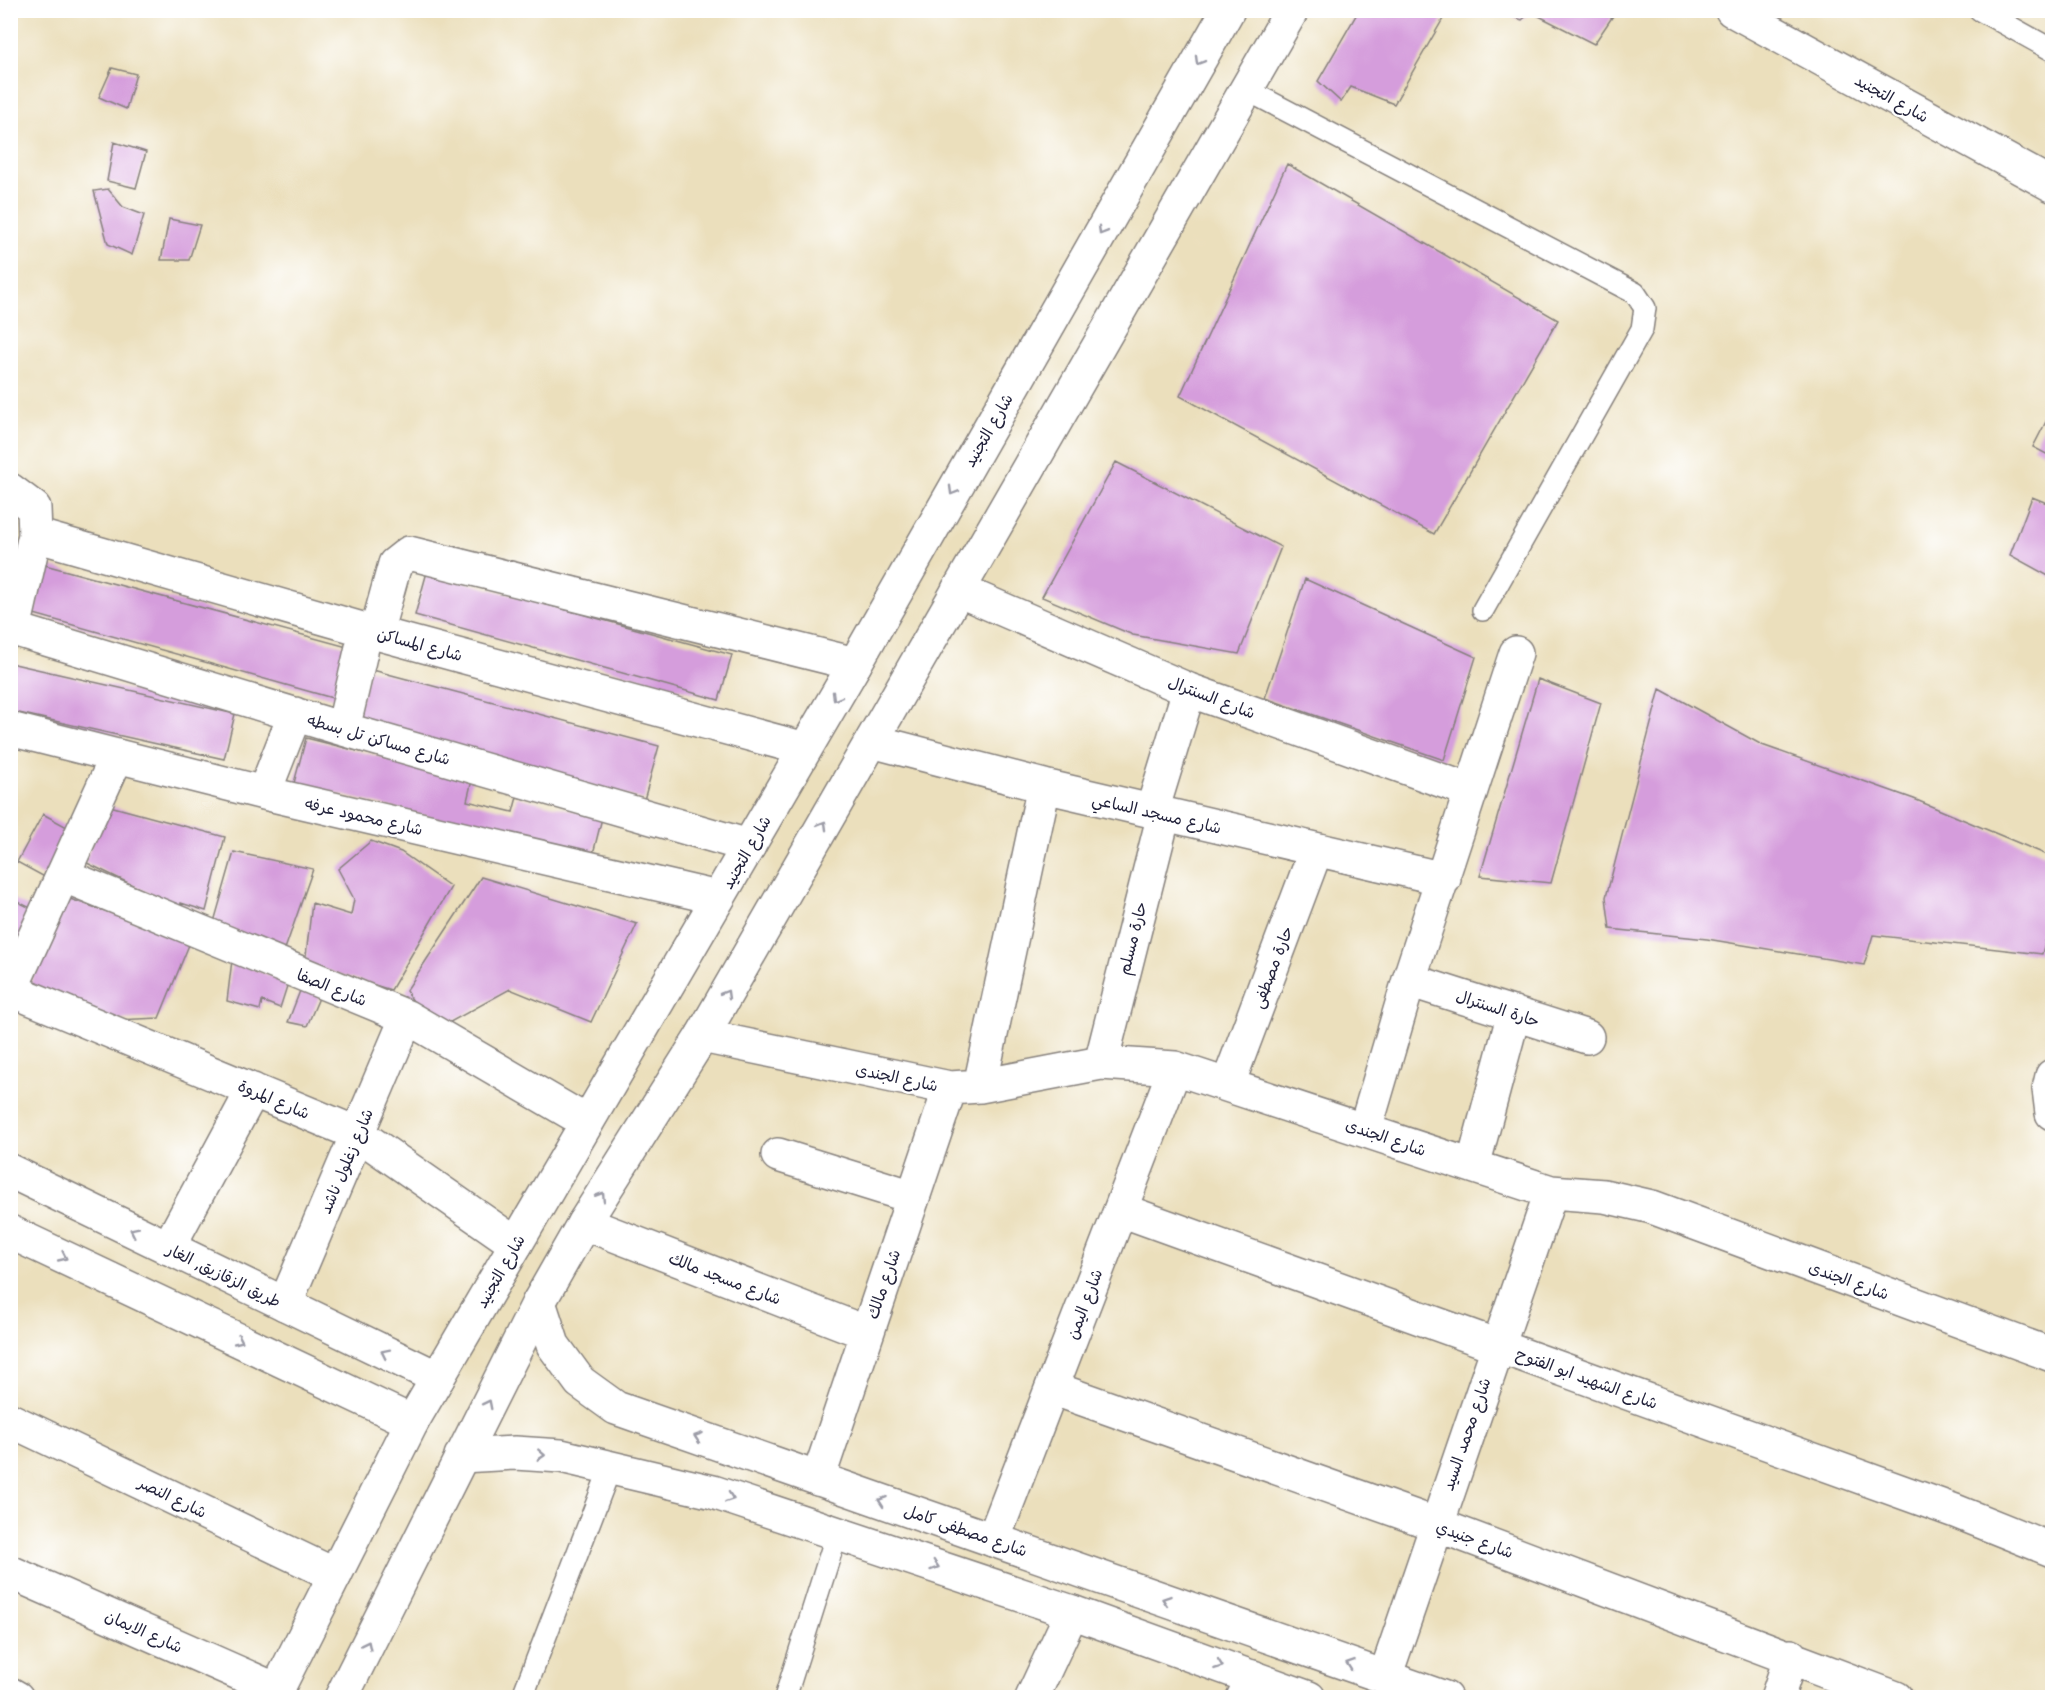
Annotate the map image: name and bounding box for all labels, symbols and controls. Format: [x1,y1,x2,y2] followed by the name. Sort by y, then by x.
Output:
[1194,55,1206,65] one-way arrow
[1851,67,1934,128] street label: شارع التجنيد
[1098,225,1109,235] one-way arrow
[956,388,1019,471] street label: شارع التجنيد
[949,485,961,495] one-way arrow
[375,620,466,667] street label: شارع المساكن
[1165,668,1259,725] street label: شارع السنترال
[832,691,843,701] one-way arrow
[305,706,454,771] street label: شارع مساكن تل بسطه
[1089,785,1224,842] street label: شارع مسجد الساعي
[303,790,426,841] street label: شارع محمود عرفه
[714,810,777,893] street label: شارع التجنيد
[816,821,827,831] one-way arrow
[1110,899,1154,977] street label: حارة مسلم
[1244,922,1298,1011] street label: حارة مصطفى
[293,961,371,1012] street label: شارع الصفا
[1454,982,1543,1032] street label: حارة السنترال
[719,990,730,1000] one-way arrow
[854,1056,941,1097] street label: شارع الجندى
[234,1072,314,1125] street label: شارع المروة
[312,1104,379,1217] street label: شارع زغلول ناشد
[1342,1111,1430,1162] street label: شارع الجندى
[594,1192,606,1202] one-way arrow
[130,1227,141,1238] one-way arrow
[468,1229,531,1312] street label: شارع التجنيد
[161,1235,286,1312] street label: طريق الزقازيق, الغار
[665,1245,785,1310] street label: شارع مسجد مالك
[859,1246,906,1322] street label: شارع مالك
[57,1249,68,1261] one-way arrow
[1806,1253,1893,1306] street label: شارع الجندى
[1059,1265,1108,1343] street label: شارع اليمن
[233,1333,244,1345] one-way arrow
[1513,1340,1662,1415] street label: شارع الشهيد ابو الفتوح
[381,1348,392,1360] one-way arrow
[1434,1374,1497,1494] street label: شارع محمد السيد
[480,1399,492,1410] one-way arrow
[693,1432,704,1445] one-way arrow
[536,1448,545,1461] one-way arrow
[133,1468,212,1524] street label: شارع النصر
[725,1490,735,1503] one-way arrow
[877,1496,888,1509] one-way arrow
[901,1497,1031,1562] street label: شارع مصطفى كامل
[1433,1513,1517,1564] street label: شارع جنيدي
[929,1559,940,1571] one-way arrow
[1161,1595,1171,1608] one-way arrow
[101,1602,187,1659] street label: شارع الايمان
[360,1641,372,1652] one-way arrow
[1213,1657,1224,1670] one-way arrow
[1345,1659,1356,1672] one-way arrow

